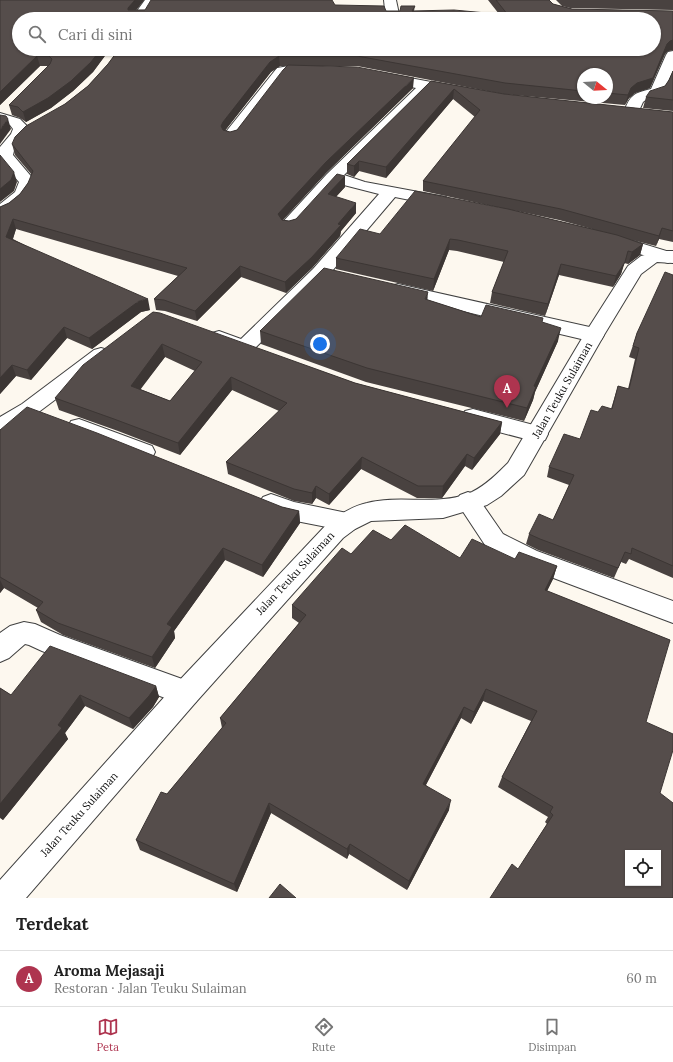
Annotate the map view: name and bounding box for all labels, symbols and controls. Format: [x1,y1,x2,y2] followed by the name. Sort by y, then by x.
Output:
[12,12,661,56] search box
[26,23,48,45] icon: search
[58,25,133,44] text: Cari di sini
[577,68,613,104] north arrow
[310,334,330,354] your location
[528,339,595,442] street label: Jalan Teuku Sulaiman
[494,375,520,408] pin: A
[252,528,337,618] street label: Jalan Teuku Sulaiman
[37,769,121,860] street label: Jalan Teuku Sulaiman
[625,850,661,886] map controls
[625,850,661,886] button: locate
[16,913,89,935] text: Terdekat
[54,961,164,980] text: Aroma Mejasaji
[25,970,33,987] text: A
[626,970,657,987] text: 60 m
[54,980,247,997] text: Restoran · Jalan Teuku Sulaiman
[96,1016,119,1054] tab: Peta
[312,1016,335,1054] tab: Rute
[528,1016,577,1054] tab: Disimpan

